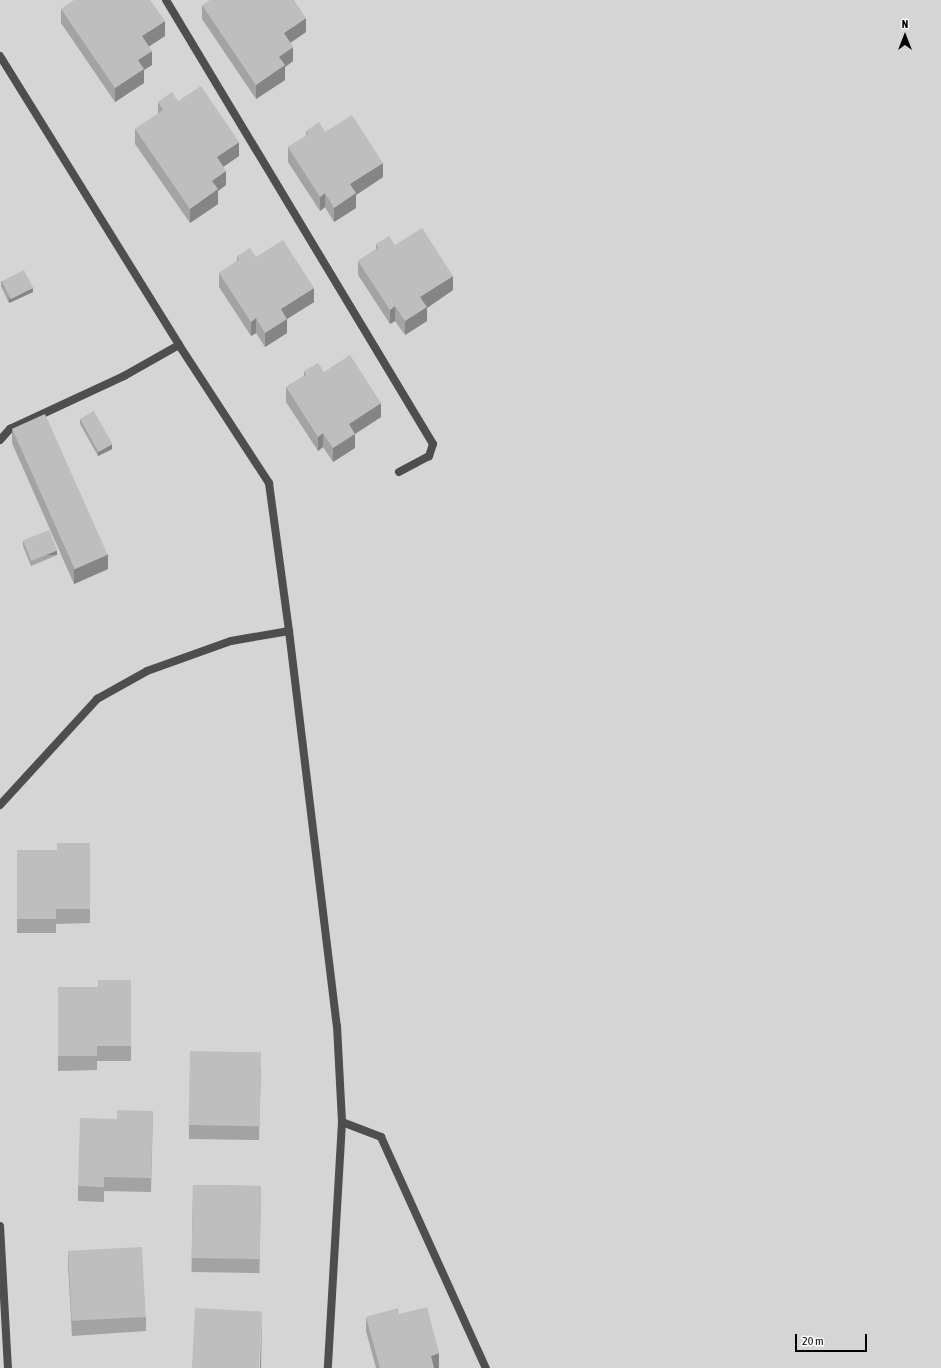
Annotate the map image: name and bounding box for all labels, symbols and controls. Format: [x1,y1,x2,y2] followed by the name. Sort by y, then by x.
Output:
[885,16,925,56] north arrow
[902,18,908,30] text: N
[797,1326,869,1352] scale bar
[802,1334,824,1348] text: 20 m

